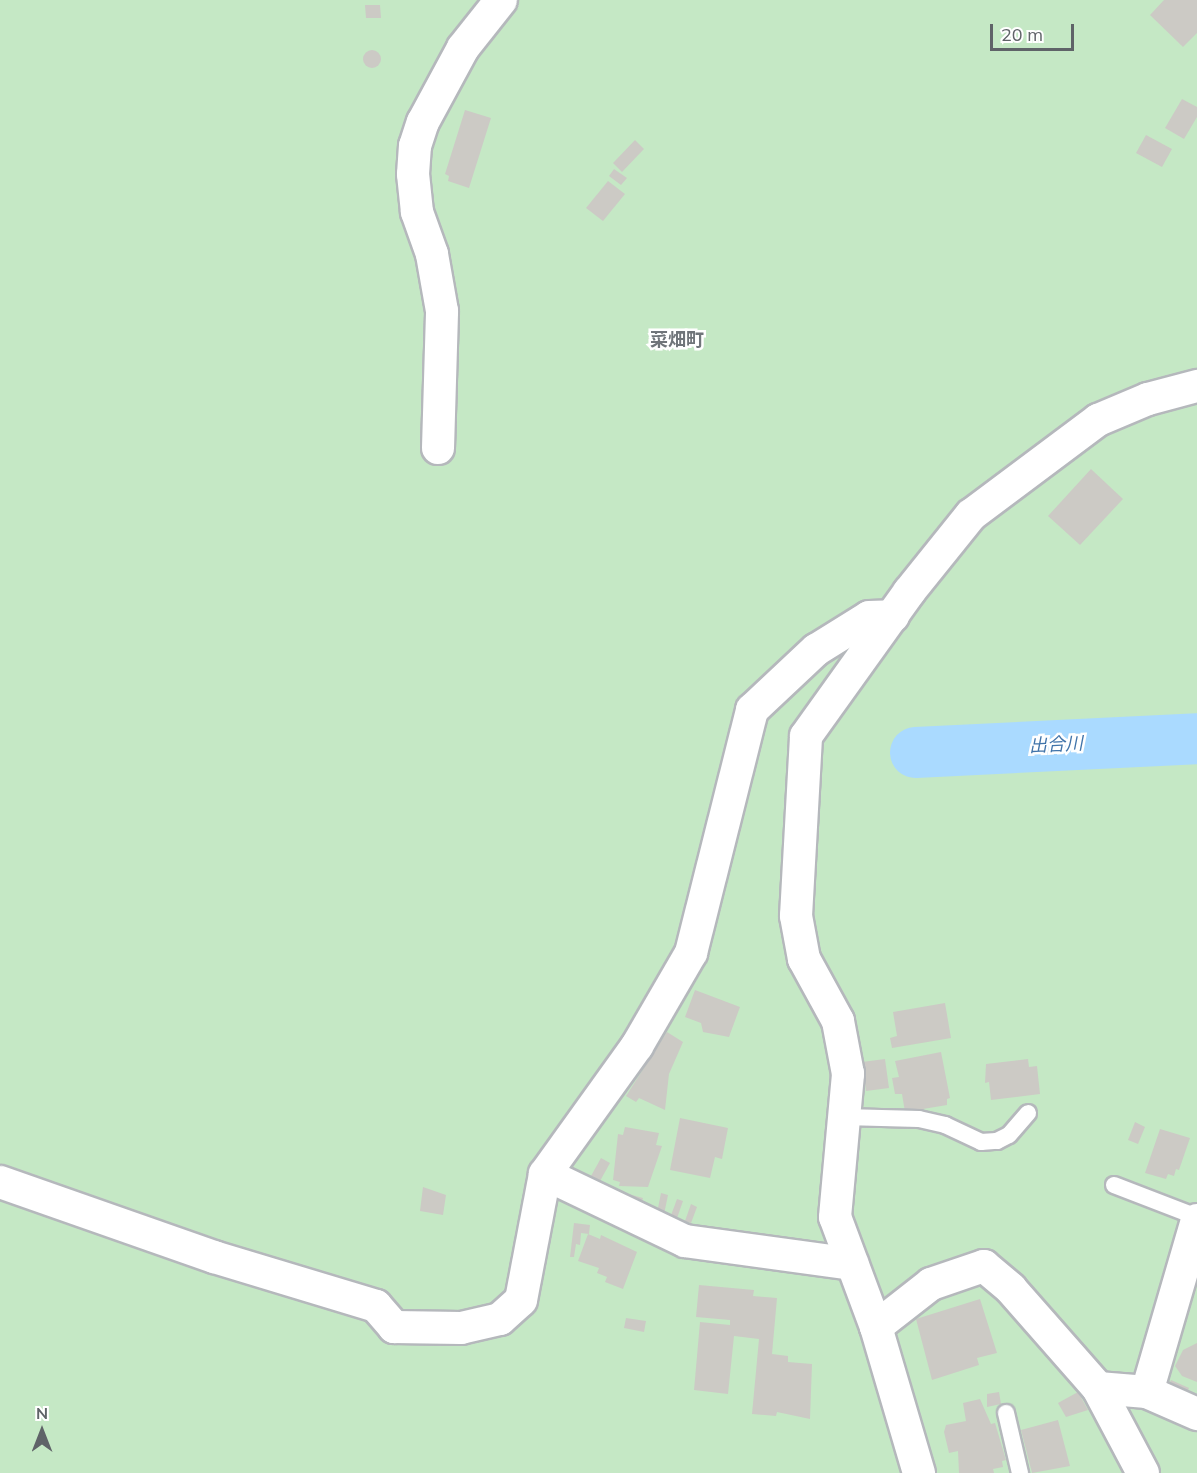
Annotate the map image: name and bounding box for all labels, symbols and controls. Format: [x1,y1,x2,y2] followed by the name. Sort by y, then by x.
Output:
[993,12,1077,50] scale bar
[1001,23,1043,46] text: 20 m
[650,329,704,351] district label: 菜畑町
[1028,733,1084,757] water label: 出合川
[12,1401,72,1461] north arrow
[36,1403,48,1423] text: N

